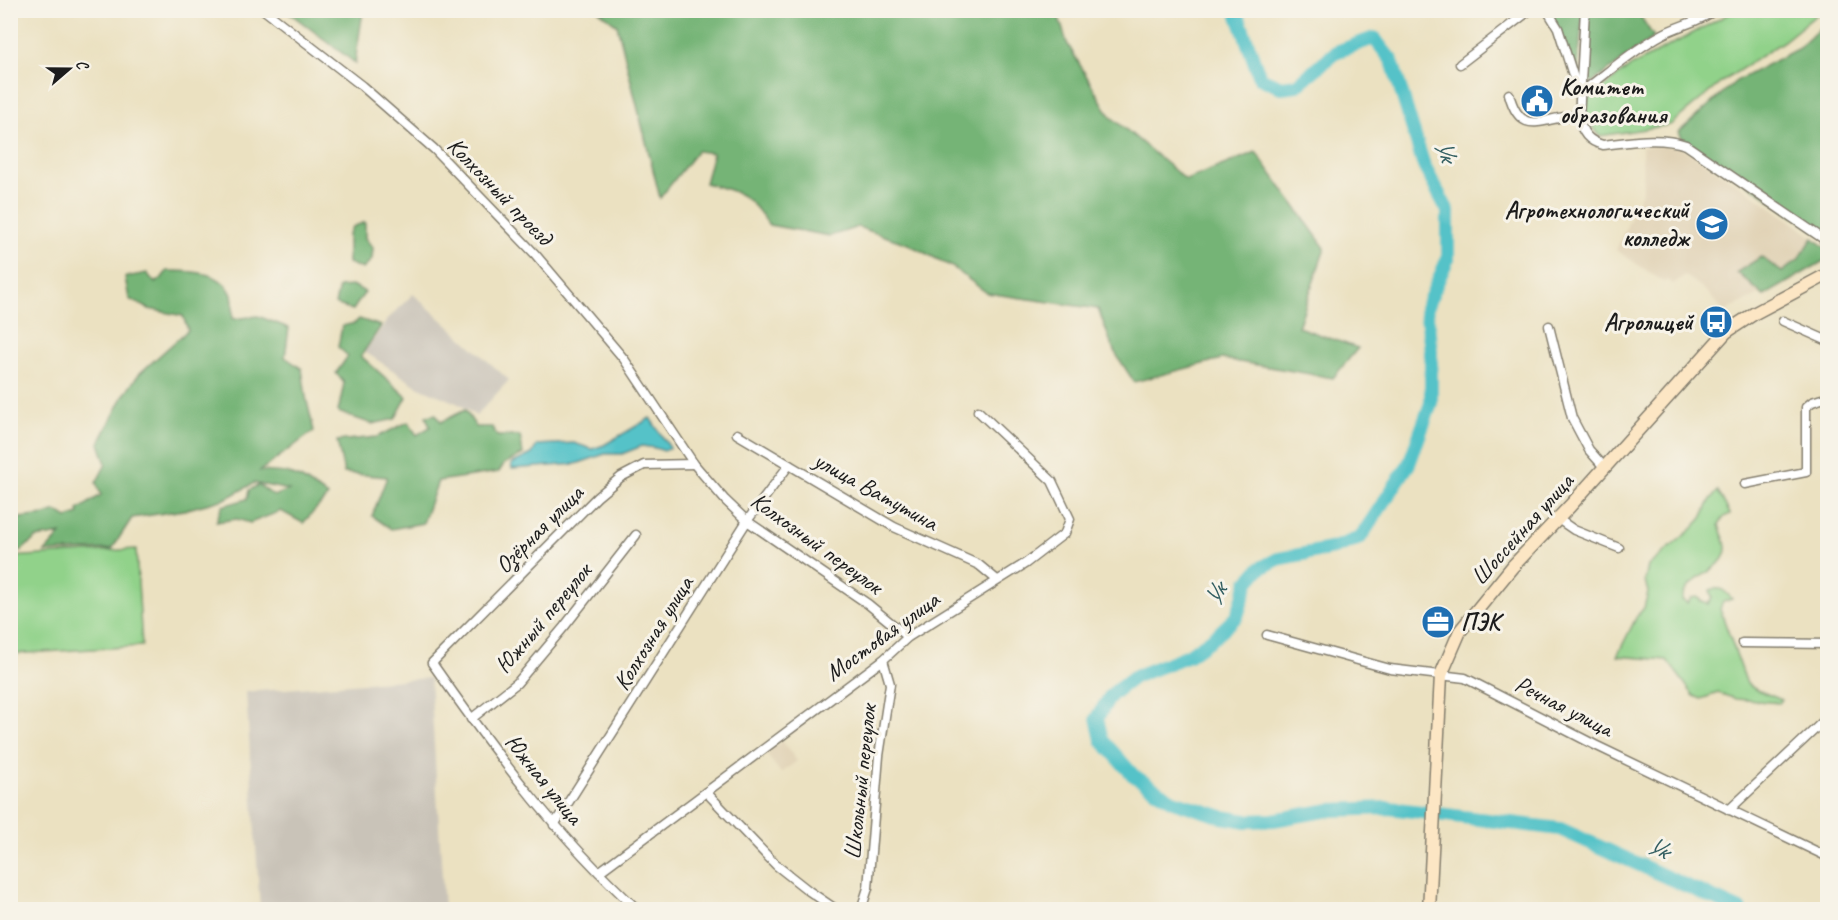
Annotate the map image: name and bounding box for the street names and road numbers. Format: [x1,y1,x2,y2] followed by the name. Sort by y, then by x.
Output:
[441,131,561,253] street label: Колхозный проезд
[807,444,945,538] street label: улица Ватутина
[1464,466,1581,591] street label: Шоссейная улица
[488,477,591,580] street label: Озёрная улица
[745,485,890,602] street label: Колхозный переулок
[488,555,599,679] street label: Южный переулок
[606,569,701,696] street label: Колхозная улица
[819,584,946,688] street label: Мостовая улица
[1510,669,1620,744] street label: Речная улица
[837,701,883,861] street label: Школьный переулок
[498,728,590,831] street label: Южная улица

